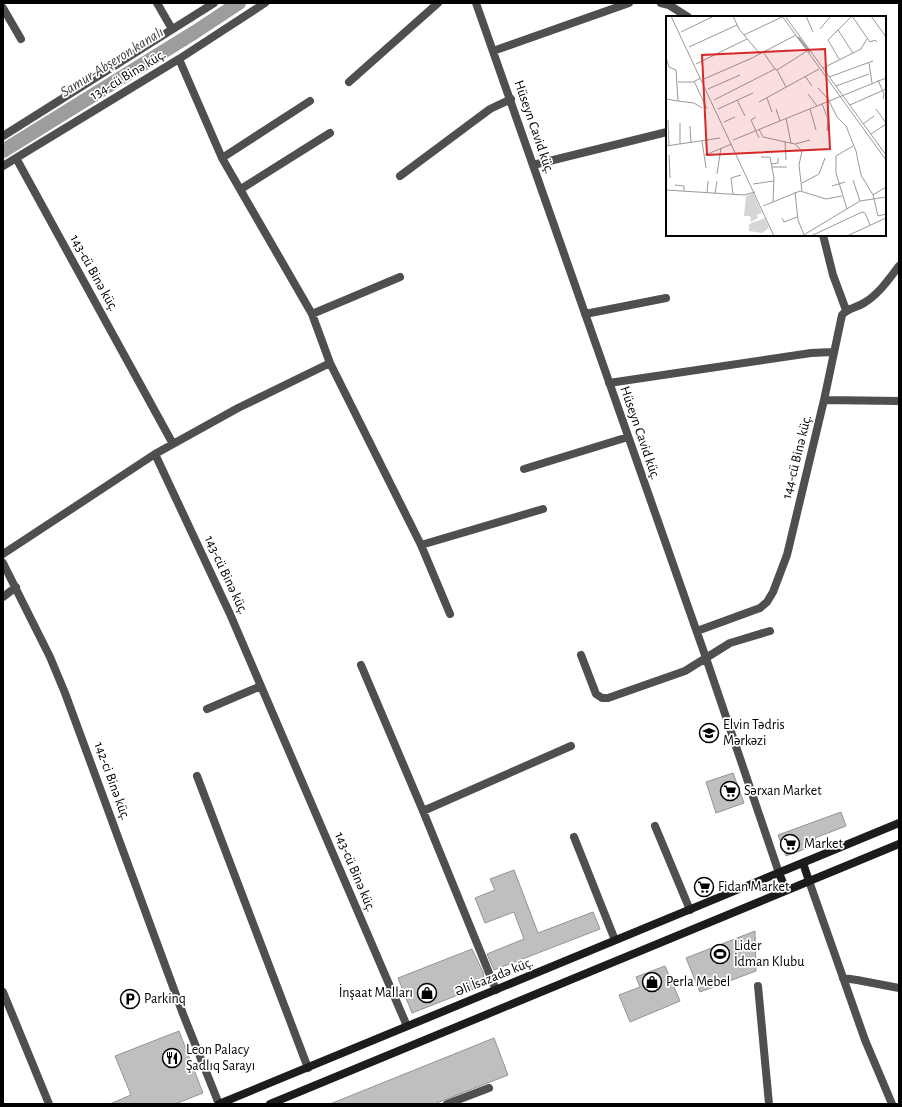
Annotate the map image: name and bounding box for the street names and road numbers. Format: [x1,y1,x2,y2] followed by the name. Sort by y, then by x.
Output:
[88,47,168,103] street label: 134-cü Binə küç.
[511,78,557,176] street label: Hüseyn Cavid küç.
[67,232,121,314] street label: 143-cü Binə küç.
[617,384,663,482] street label: Hüseyn Cavid küç.
[780,414,814,500] street label: 144-cü Binə küç.
[202,534,250,616] street label: 143-cü Binə küç.
[91,740,133,822] street label: 142-ci Binə küç.
[332,830,378,914] street label: 143-cü Binə küç.
[452,952,535,999] street label: Əli İsazadə küç.

